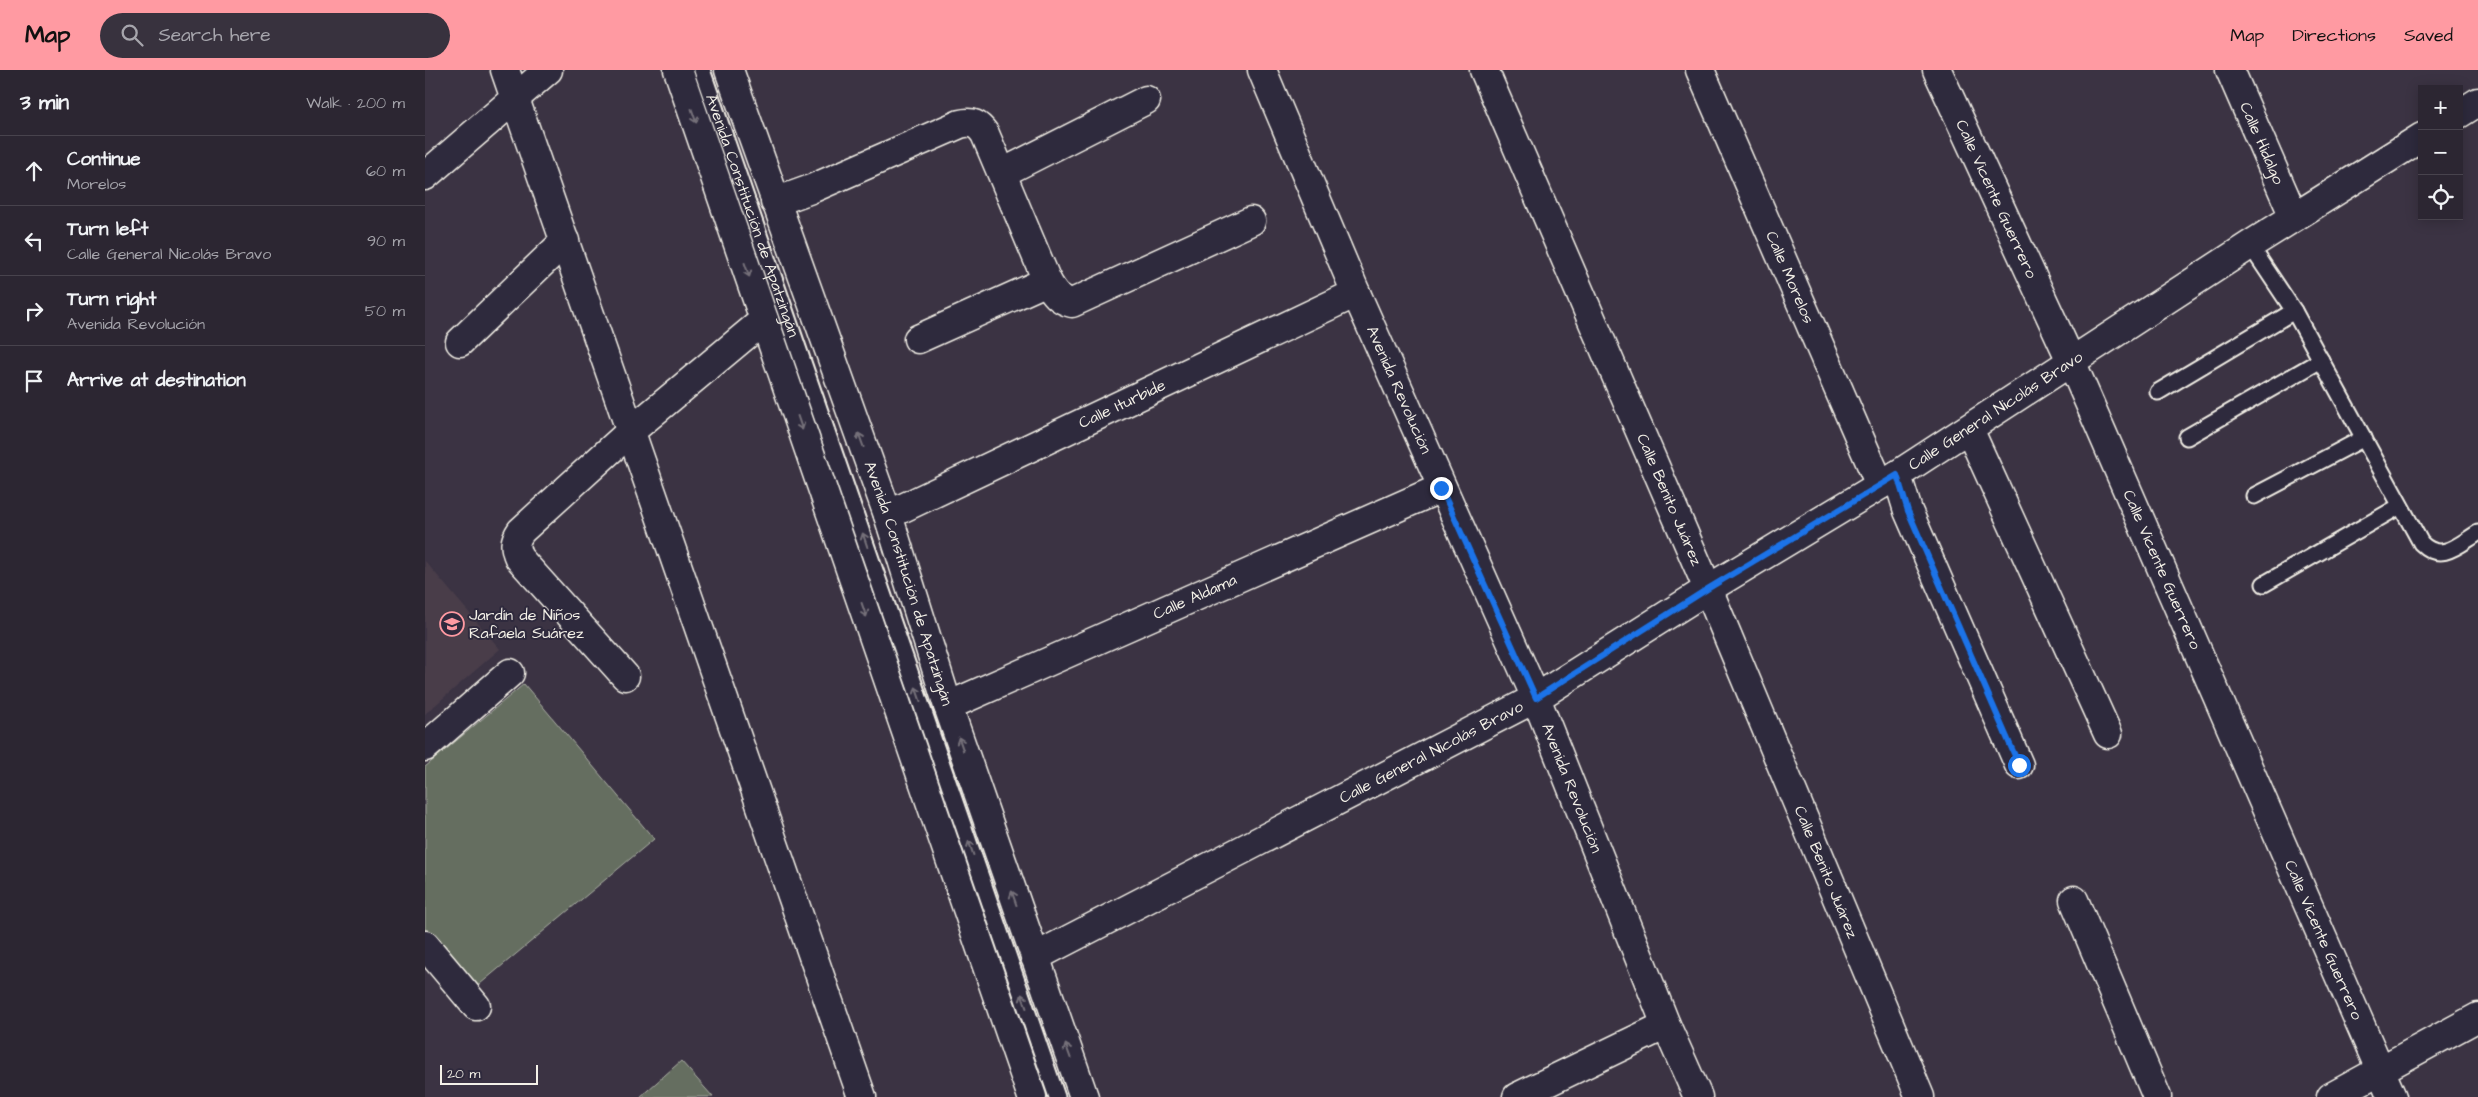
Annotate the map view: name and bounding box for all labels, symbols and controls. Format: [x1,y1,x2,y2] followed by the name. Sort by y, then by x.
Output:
[100,13,450,58] search box
[25,18,70,52] text: Map
[118,21,146,49] icon: search
[158,22,271,49] text: Search here
[2230,23,2264,48] text: Map
[2292,23,2376,48] text: Directions
[2404,23,2453,48] text: Saved
[2418,85,2463,220] map controls
[2418,85,2463,130] button: +
[20,88,69,117] text: 3 min
[700,91,805,340] street label: Avenida Constitución de Apatzingán
[306,92,405,114] text: Walk · 200 m
[2234,99,2290,188] street label: Calle Hidalgo
[690,108,699,123] one-way arrow
[1950,116,2042,282] street label: Calle Vicente Guerrero
[2418,130,2463,175] button: −
[67,146,141,173] text: Continue
[20,157,48,185] icon: ahead
[366,160,405,182] text: 60 m
[67,173,126,195] text: Morelos
[2418,175,2463,220] button: locate
[67,216,148,243] text: Turn left
[20,227,48,255] icon: left
[1760,228,1820,327] street label: Calle Morelos
[367,230,405,252] text: 90 m
[67,243,271,265] text: Calle General Nicolás Bravo
[743,261,752,277] one-way arrow
[67,286,156,313] text: Turn right
[20,297,48,325] icon: right
[365,300,405,322] text: 50 m
[67,313,205,335] text: Avenida Revolución
[1361,322,1437,457] street label: Avenida Revolución
[1904,346,2087,476] street label: Calle General Nicolás Bravo
[20,367,48,395] icon: arrive
[67,367,246,394] text: Arrive at destination
[1075,374,1169,434] street label: Calle Iturbide
[796,415,805,431] one-way arrow
[1631,430,1708,569] street label: Calle Benito Juárez
[856,433,865,448] one-way arrow
[859,458,958,709] street label: Avenida Constitución de Apatzingán
[1430,477,1453,500] route end
[2117,486,2207,653] street label: Calle Vicente Guerrero
[859,533,869,549] one-way arrow
[1150,569,1240,625] street label: Calle Aldama
[860,602,869,617] one-way arrow
[469,604,584,644] place label: Jardín de Niños Rafaela Suárez
[439,611,465,637] school or university icon: Jardín de Niños Rafaela Suárez
[912,686,922,702] one-way arrow
[1335,696,1527,809] street label: Calle General Nicolás Bravo
[1536,720,1607,856] street label: Avenida Revolución
[956,736,966,752] one-way arrow
[2008,754,2031,777] route start
[1789,802,1864,942] street label: Calle Benito Juárez
[965,840,975,856] one-way arrow
[2279,857,2368,1023] street label: Calle Vicente Guerrero
[1009,890,1018,906] one-way arrow
[1018,994,1028,1010] one-way arrow
[1063,1044,1072,1059] one-way arrow
[440,1062,537,1085] scale bar
[447,1064,480,1084] text: 20 m

